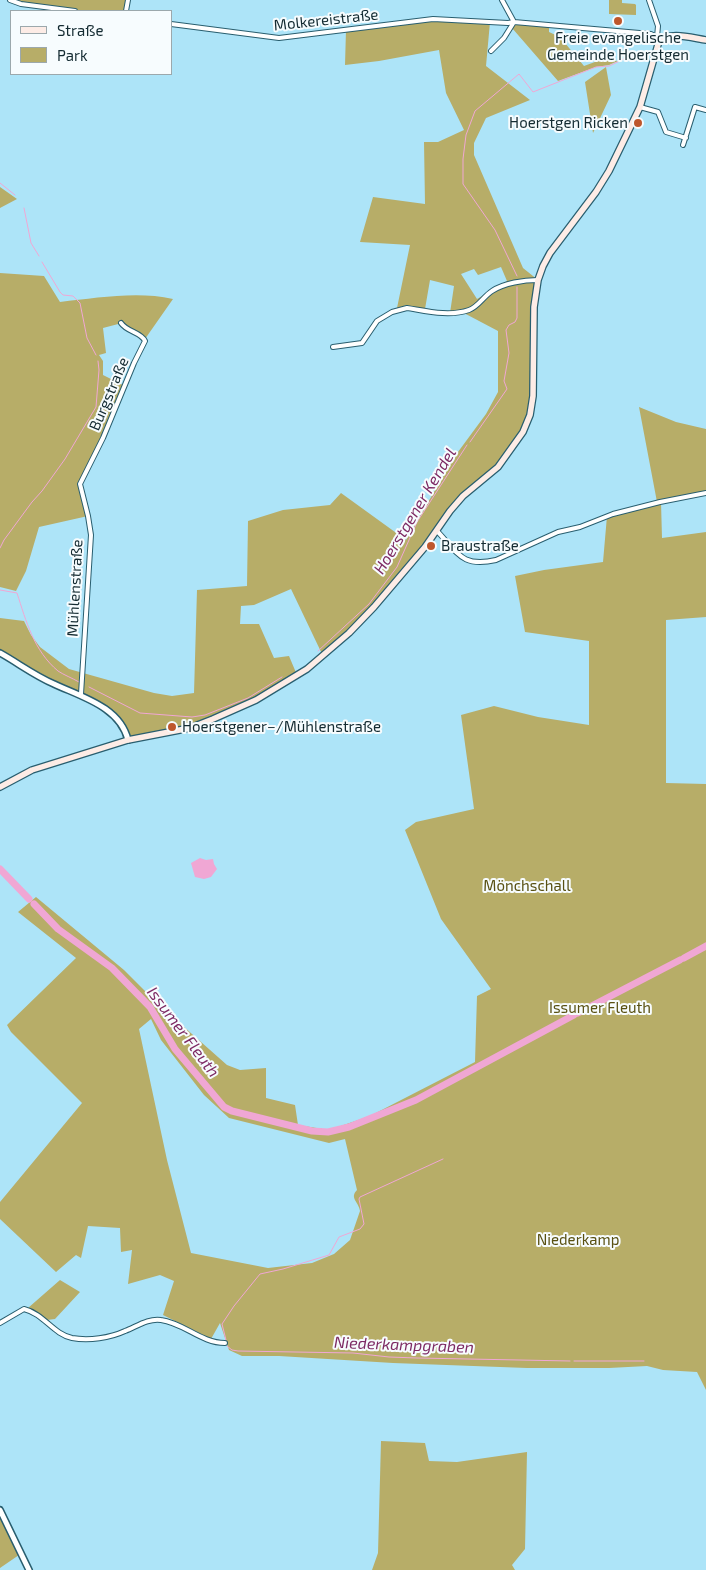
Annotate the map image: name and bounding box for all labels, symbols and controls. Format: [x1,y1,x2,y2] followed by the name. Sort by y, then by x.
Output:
[273,6,379,34] street label: Molkereistraße
[10,10,172,75] legend
[612,15,624,27] marker: Freie evangelische Gemeinde Hoerstgen
[57,21,103,39] text: Straße
[547,29,689,64] place label: Freie evangelische Gemeinde Hoerstgen
[57,46,88,64] text: Park
[509,114,628,132] place label: Hoerstgen Ricken
[632,117,644,129] marker: Hoerstgen Ricken
[85,355,133,433] street label: Burgstraße
[370,444,460,578] water label: Hoerstgener Kendel
[441,537,519,555] place label: Braustraße
[63,539,87,637] street label: Mühlenstraße
[425,540,437,552] marker: Braustraße
[182,718,381,736] place label: Hoerstgener−/Mühlenstraße
[166,721,178,733] marker: Hoerstgener−/Mühlenstraße
[483,877,571,895] park label: Mönchschall
[143,983,223,1081] water label: Issumer Fleuth
[549,999,651,1017] park label: Issumer Fleuth
[537,1231,619,1249] park label: Niederkamp
[334,1333,474,1357] water label: Niederkampgraben

